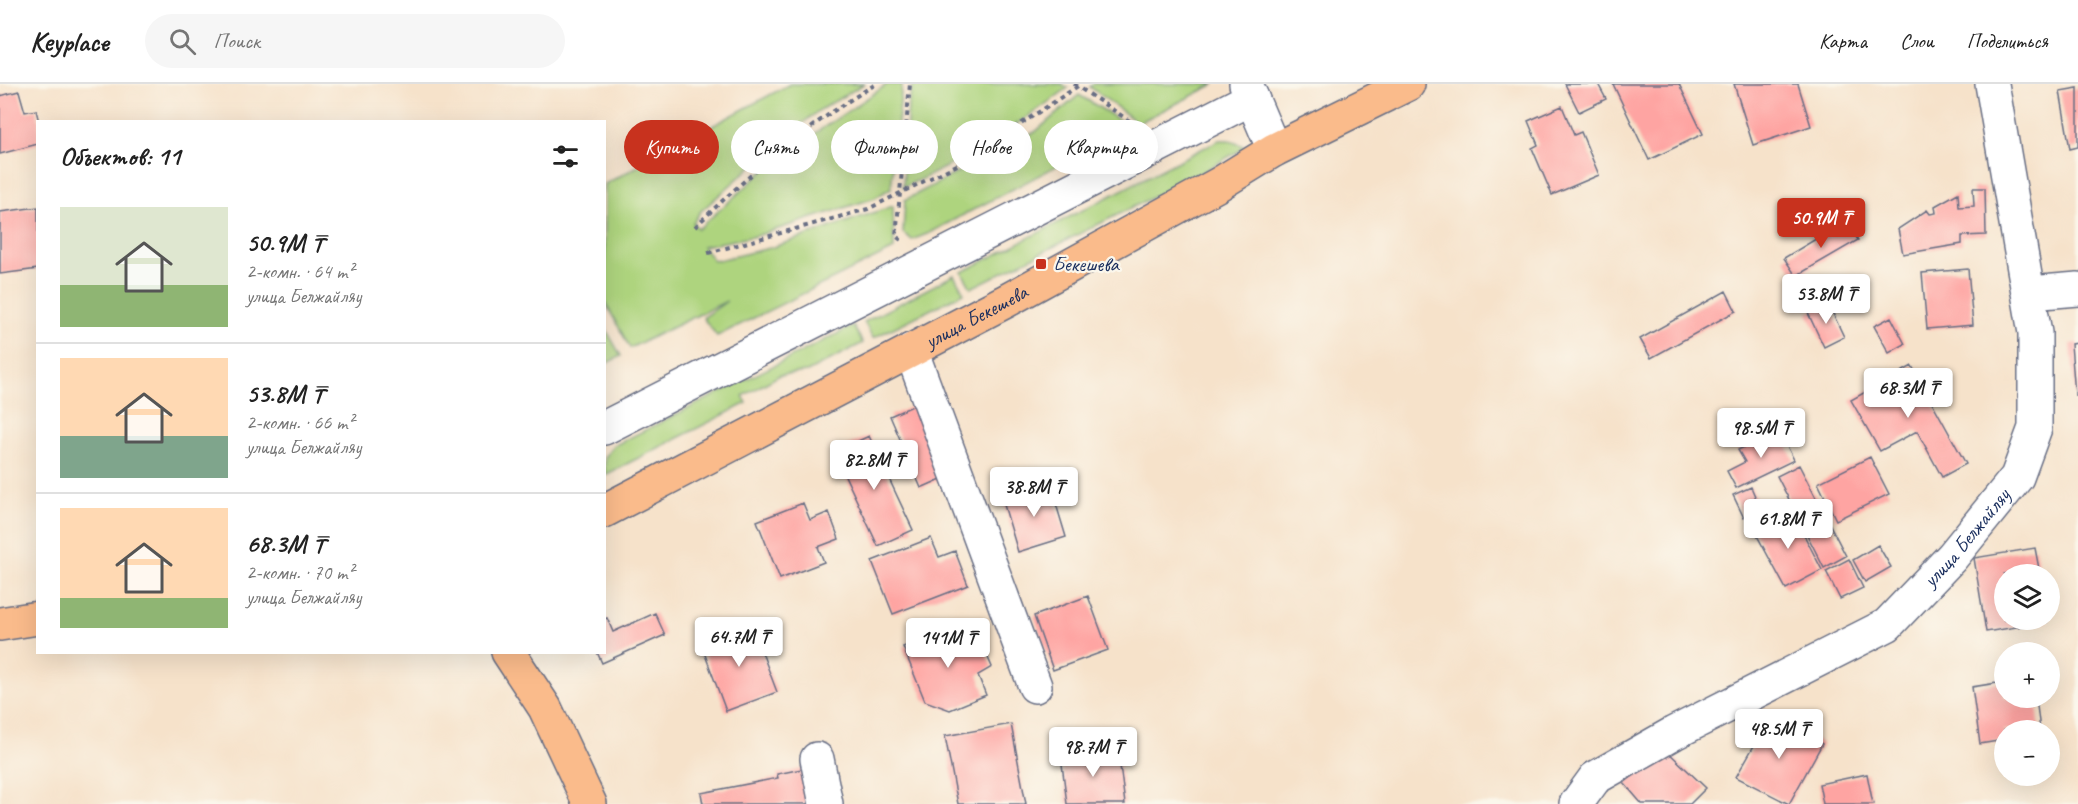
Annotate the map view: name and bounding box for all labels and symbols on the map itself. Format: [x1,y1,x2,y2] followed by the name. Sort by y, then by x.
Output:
[1766,198,1876,249] pin: 50.9M ₸
[1053,251,1121,277] place label: Бекешева
[1034,257,1048,271] marker: Бекешева
[1771,274,1881,325] pin: 53.8M ₸
[919,278,1034,355] street label: улица Бекешева
[1853,368,1963,419] pin: 68.3M ₸
[1706,408,1816,459] pin: 98.5M ₸
[819,440,929,491] pin: 82.8M ₸
[979,467,1089,518] pin: 38.8M ₸
[1916,482,2017,594] street label: улица Белжайляу
[1733,499,1843,550] pin: 61.8M ₸
[684,617,794,668] pin: 64.7M ₸
[899,618,997,669] pin: 141M ₸
[1724,709,1834,760] pin: 48.5M ₸
[1038,727,1148,778] pin: 98.7M ₸

